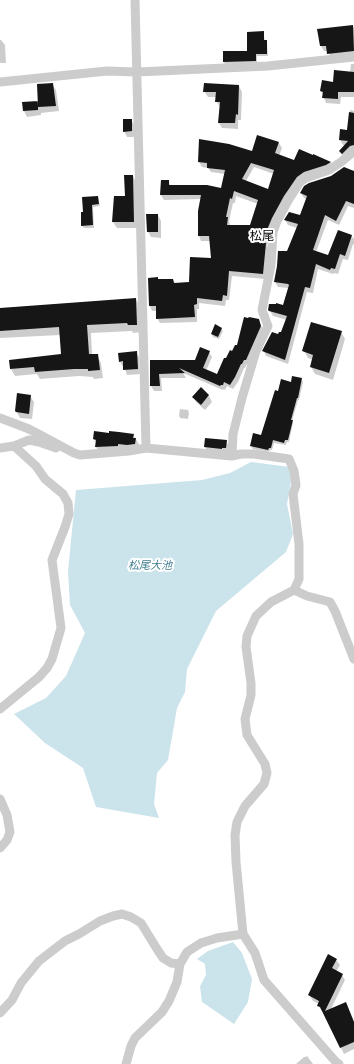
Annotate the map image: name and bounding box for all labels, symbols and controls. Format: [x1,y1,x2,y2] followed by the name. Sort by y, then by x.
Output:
[250,229,274,243] district label: 松尾
[128,559,172,573] water label: 松尾大池

